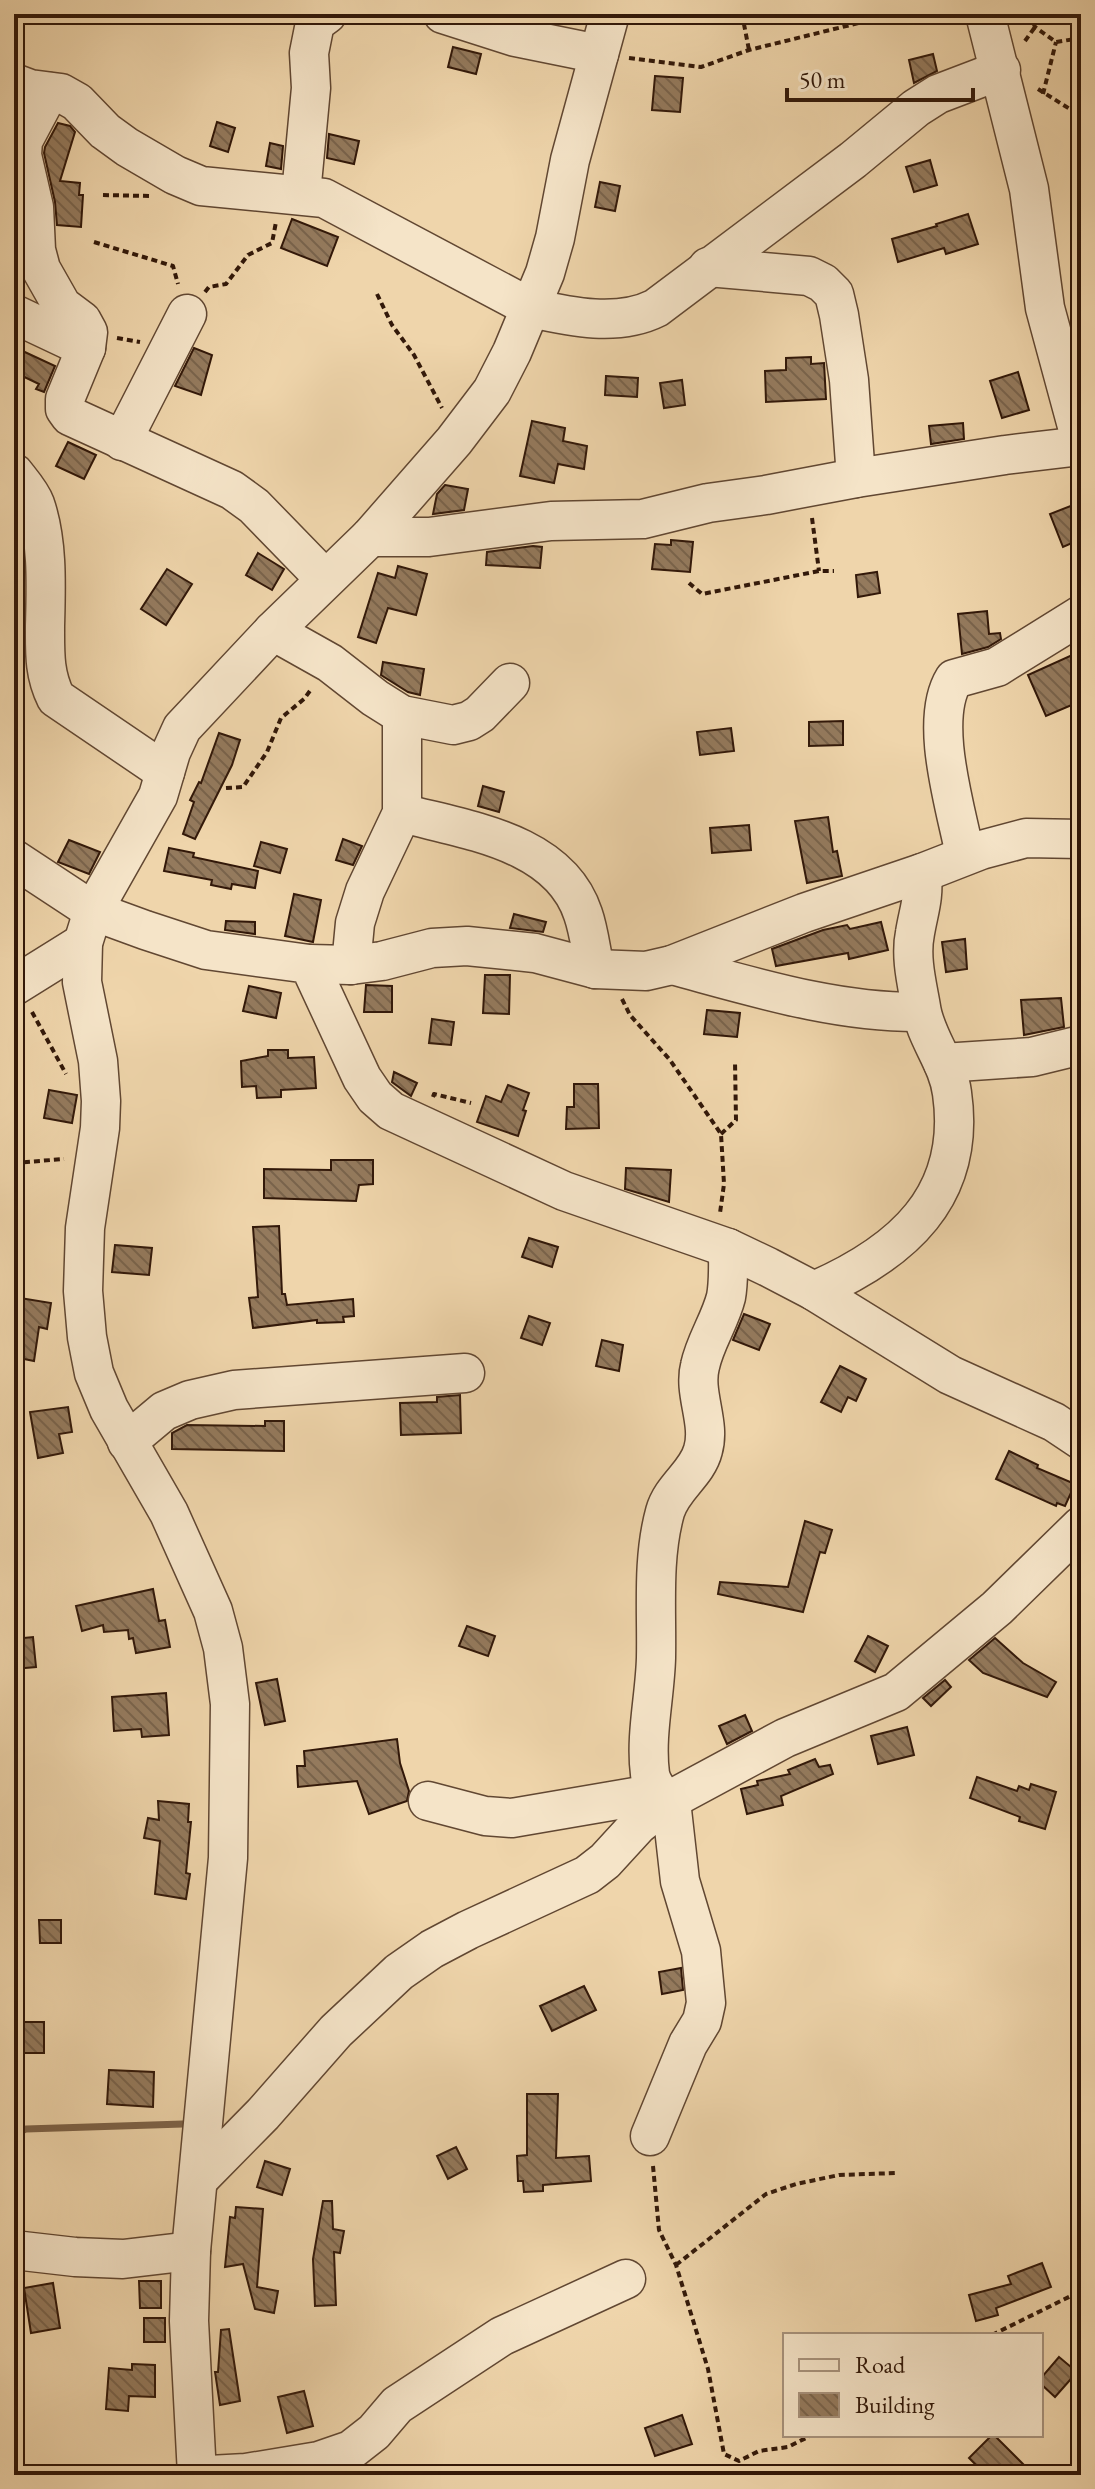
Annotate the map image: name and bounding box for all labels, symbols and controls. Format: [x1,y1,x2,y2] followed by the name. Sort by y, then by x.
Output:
[787,52,973,102] scale bar
[799,64,846,95] text: 50 m
[783,2333,1043,2437] legend
[855,2349,906,2380] text: Road
[855,2389,935,2420] text: Building

